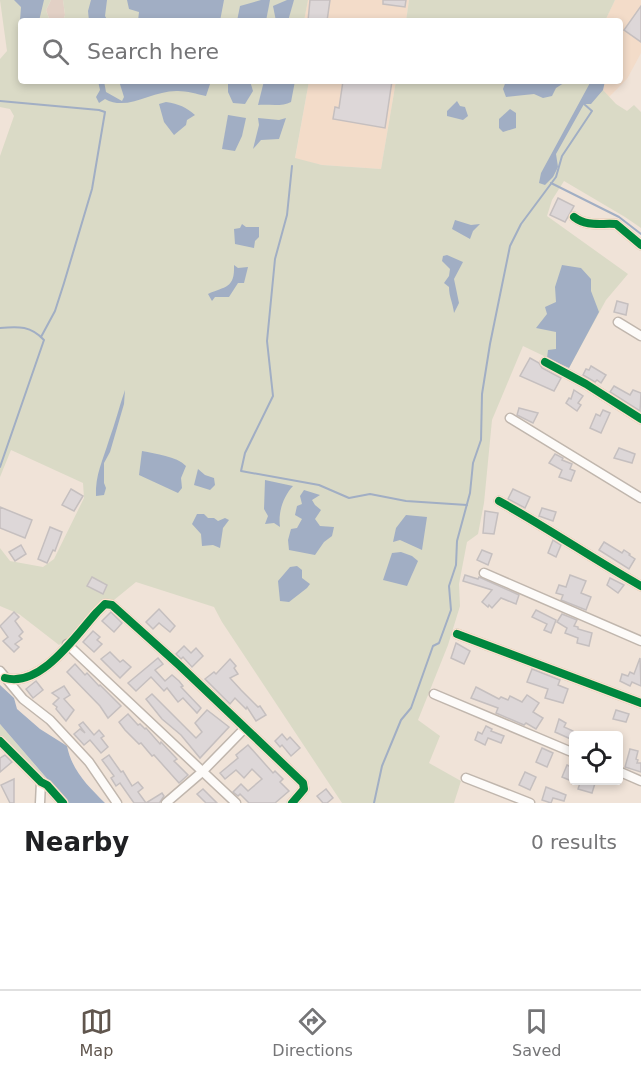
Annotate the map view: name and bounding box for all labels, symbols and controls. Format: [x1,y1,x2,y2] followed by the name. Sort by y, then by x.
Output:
[18,18,623,84] search box
[39,35,72,68] icon: search
[87,39,219,64] text: Search here
[569,731,623,785] map controls
[569,731,623,785] button: locate
[24,827,129,857] text: Nearby
[531,830,617,854] text: 0 results
[80,1005,113,1060] tab: Map
[272,1005,353,1060] tab: Directions
[512,1005,561,1060] tab: Saved

